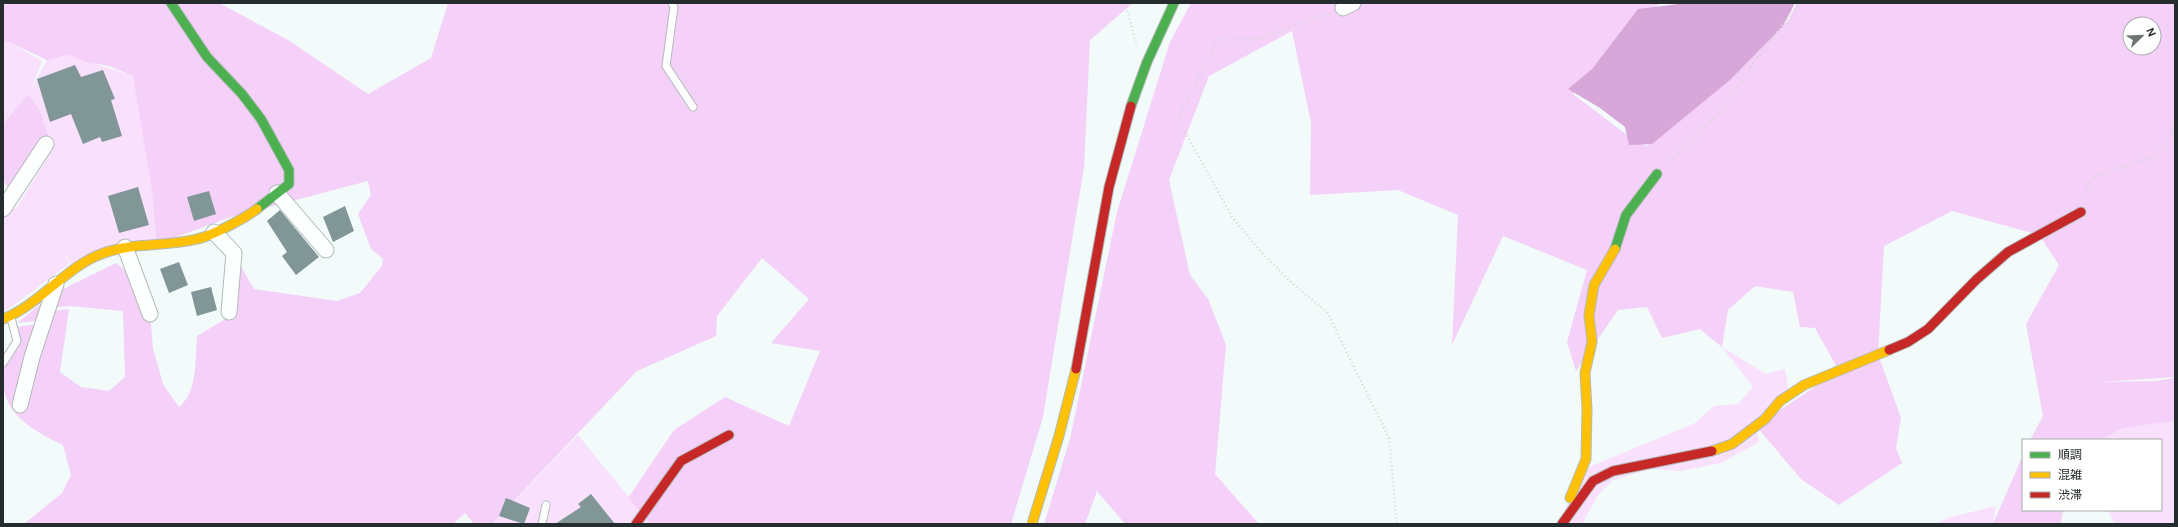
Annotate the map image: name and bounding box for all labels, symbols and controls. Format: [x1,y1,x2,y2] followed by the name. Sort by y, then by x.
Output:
[2122,16,2162,56] north arrow
[2143,26,2159,39] text: N
[2022,439,2162,511] legend
[2058,447,2082,463] text: 順調
[2058,467,2082,483] text: 混雑
[2058,487,2082,503] text: 渋滞

